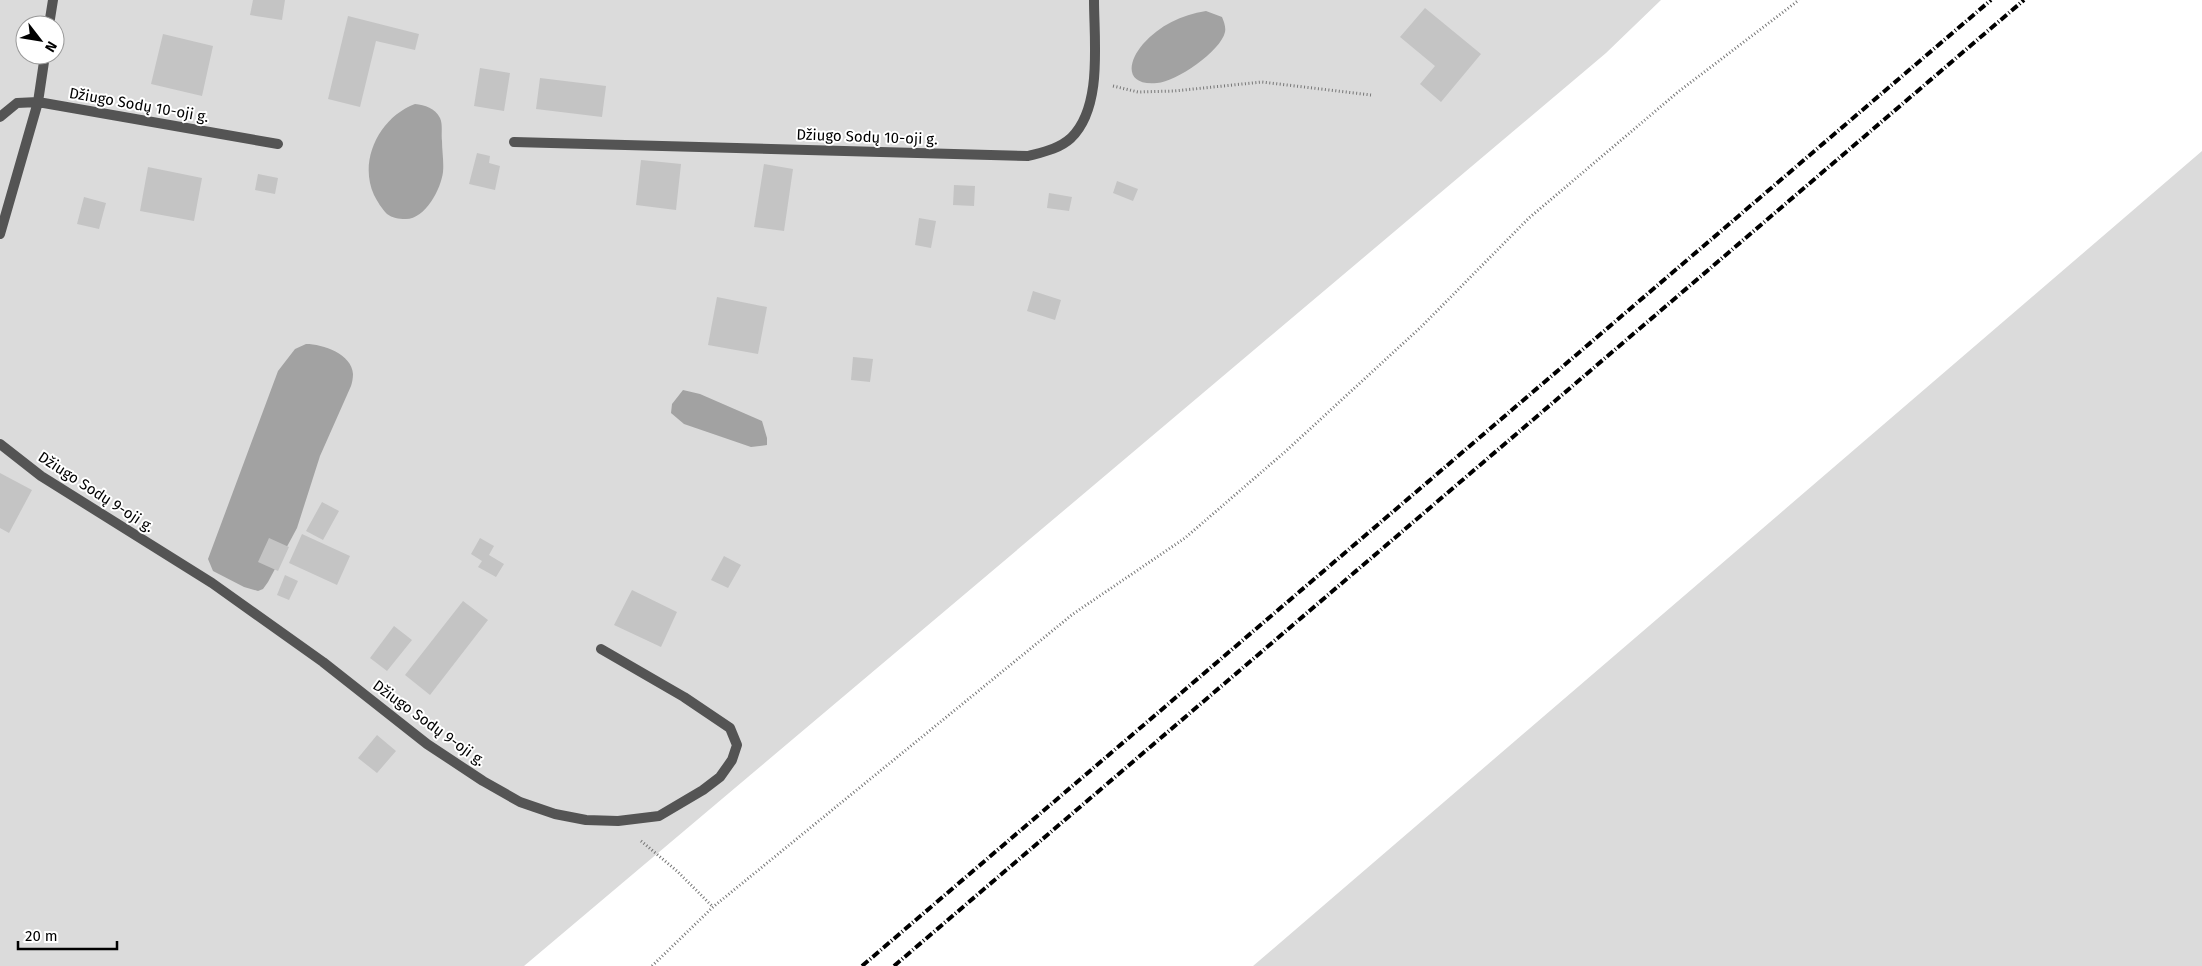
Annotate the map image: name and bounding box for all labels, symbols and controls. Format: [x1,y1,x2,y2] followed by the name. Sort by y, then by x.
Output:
[15,15,65,65] north arrow
[41,38,60,55] text: N
[68,84,210,126] street label: Džiugo Sodų 10-oji g.
[796,126,938,148] street label: Džiugo Sodų 10-oji g.
[35,448,157,536] street label: Džiugo Sodų 9-oji g.
[369,676,489,770] street label: Džiugo Sodų 9-oji g.
[18,918,116,950] scale bar
[25,927,58,945] text: 20 m

